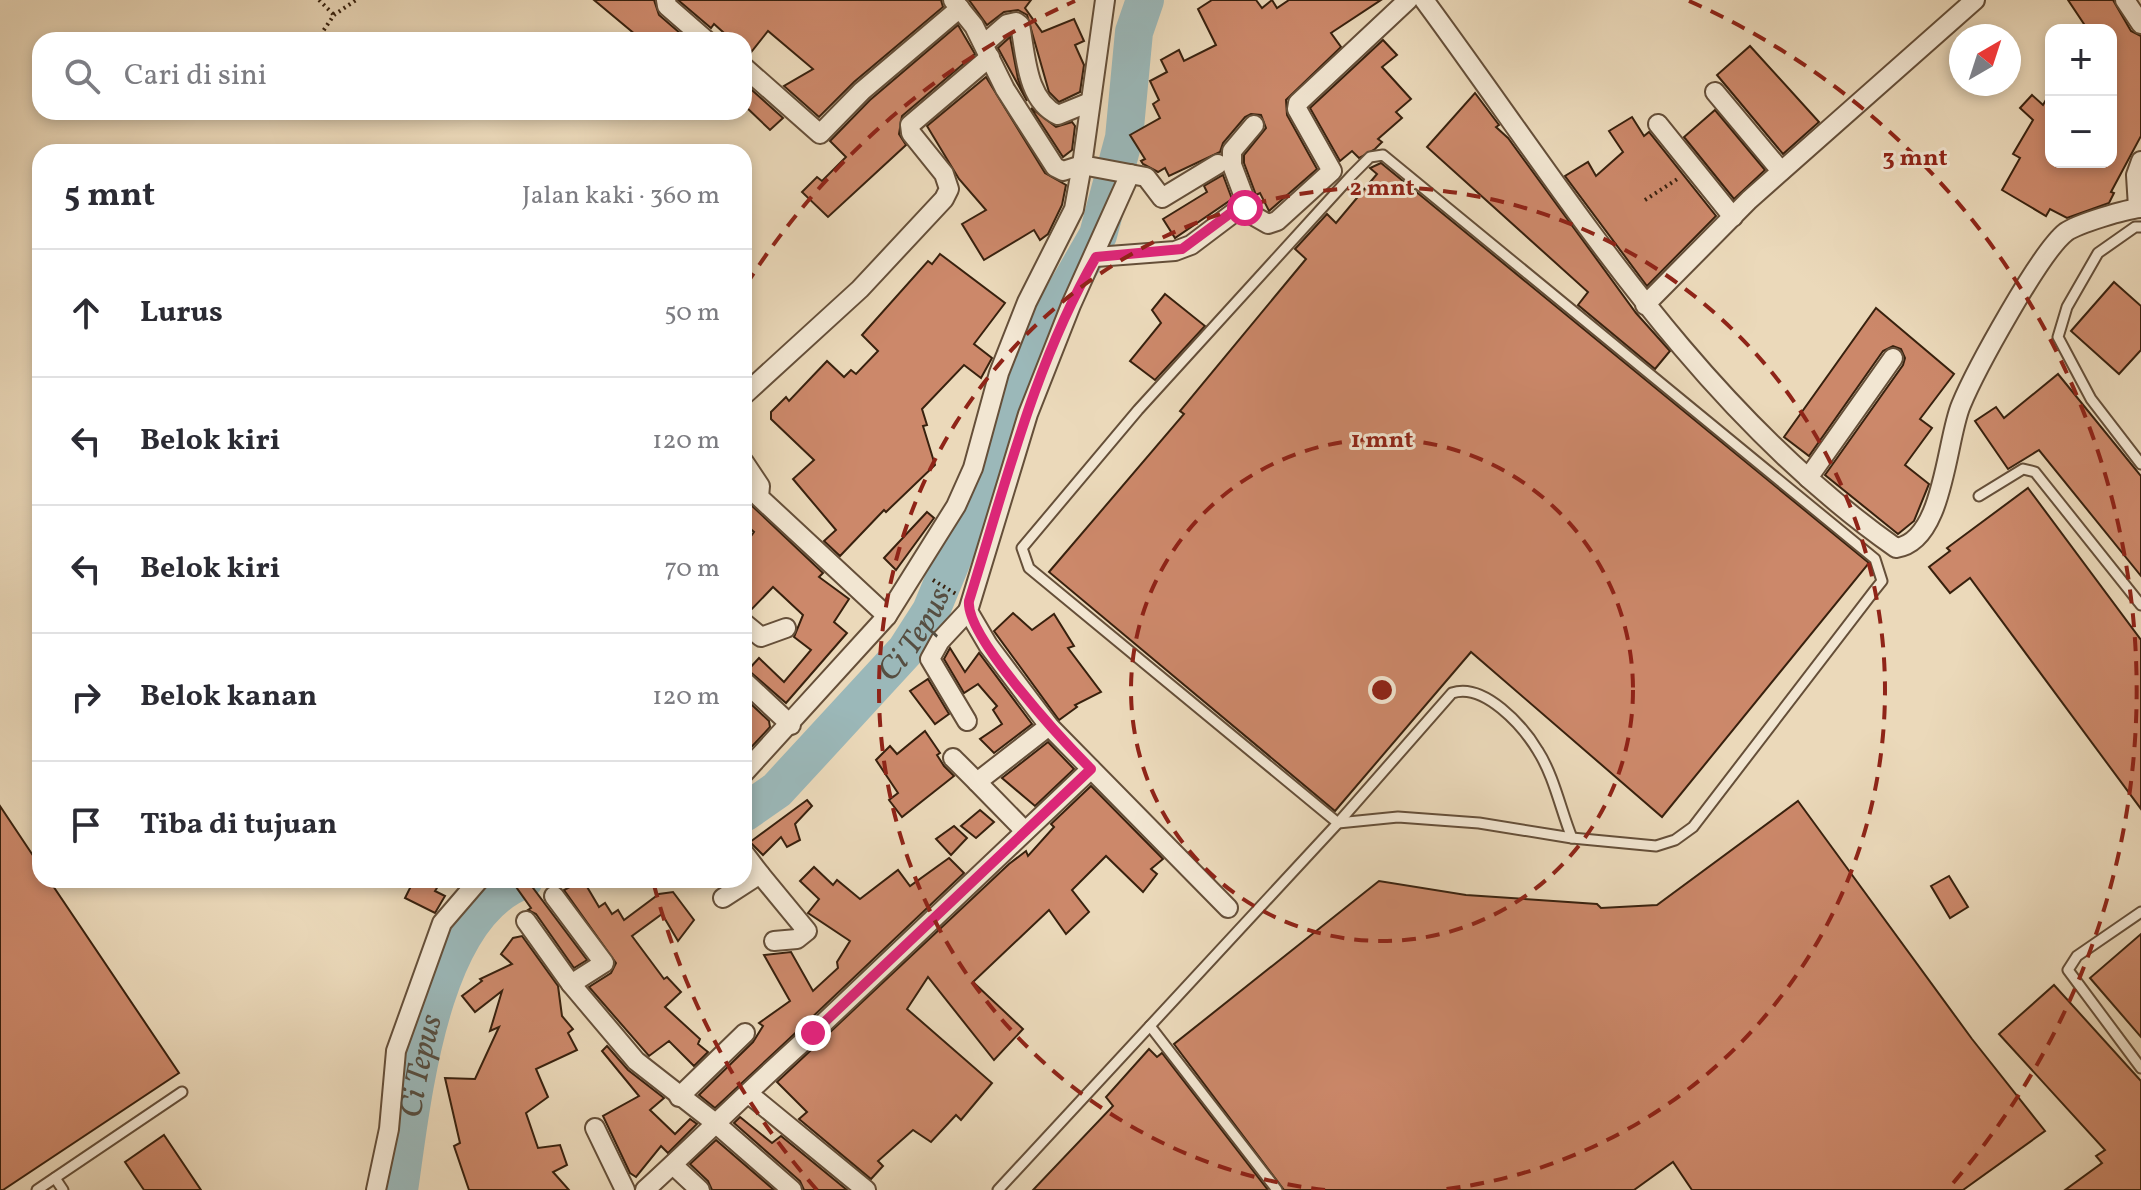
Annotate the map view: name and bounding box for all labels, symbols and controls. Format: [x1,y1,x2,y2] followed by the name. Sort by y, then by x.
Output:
[1949,24,2021,96] north arrow
[2045,24,2117,168] map controls
[2045,24,2117,96] button: +
[32,32,752,120] search box
[60,54,104,98] icon: search
[124,55,267,97] text: Cari di sini
[2045,96,2117,168] button: −
[1883,142,1947,176] text: 3 mnt
[1349,172,1415,206] text: 2 mnt
[64,173,155,220] text: 5 mnt
[522,178,720,214] text: Jalan kaki · 360 m
[1227,190,1263,226] route start
[64,291,108,335] icon: ahead
[140,292,223,334] text: Lurus
[664,295,720,331] text: 50 m
[64,419,108,463] icon: left
[140,420,280,462] text: Belok kiri
[652,423,720,459] text: 120 m
[1351,424,1413,458] text: 1 mnt
[64,547,108,591] icon: left
[140,548,280,590] text: Belok kiri
[665,551,720,587] text: 70 m
[868,582,963,693] water label: Ci Tepus
[64,675,108,719] icon: right
[140,676,317,718] text: Belok kanan
[1368,676,1396,704] centre of rings
[652,679,720,715] text: 120 m
[64,803,108,847] icon: arrive
[140,804,337,846] text: Tiba di tujuan
[391,1009,455,1121] water label: Ci Tepus
[795,1015,831,1051] route end

